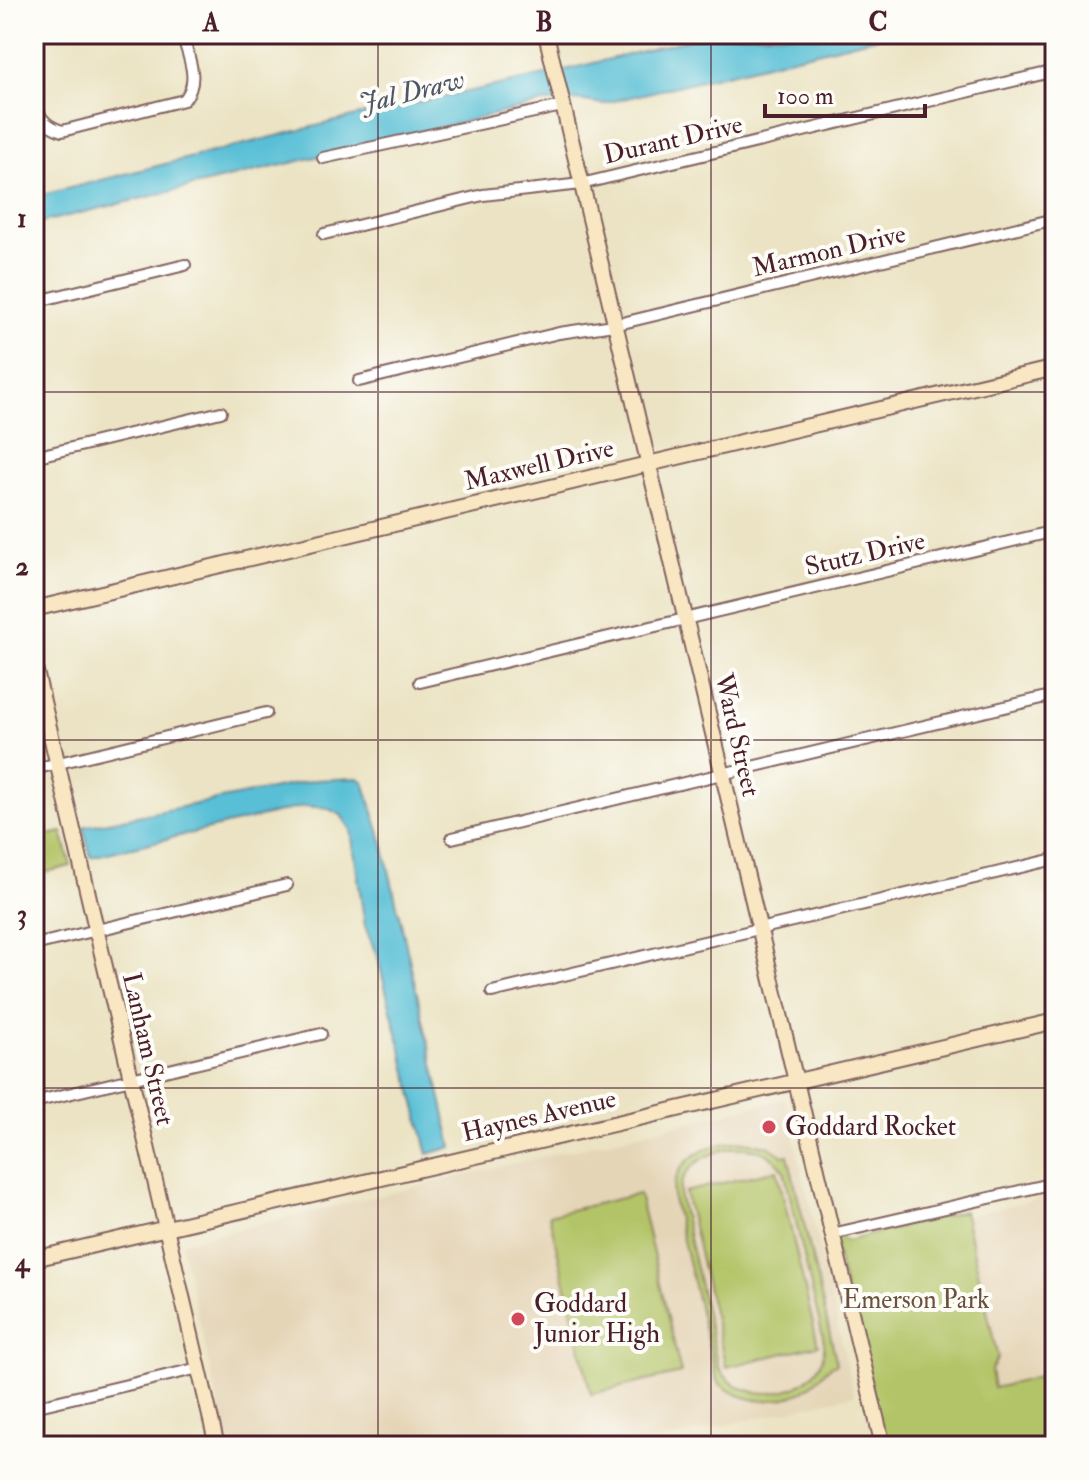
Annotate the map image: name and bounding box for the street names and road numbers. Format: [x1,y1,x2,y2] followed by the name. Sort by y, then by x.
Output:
[600,108,746,172] street label: Durant Drive
[749,218,909,284] street label: Marmon Drive
[461,432,617,498] street label: Maxwell Drive
[802,525,928,583] street label: Stutz Drive
[707,669,767,800] street label: Ward Street
[115,970,181,1128] street label: Lanham Street
[459,1083,619,1149] street label: Haynes Avenue

